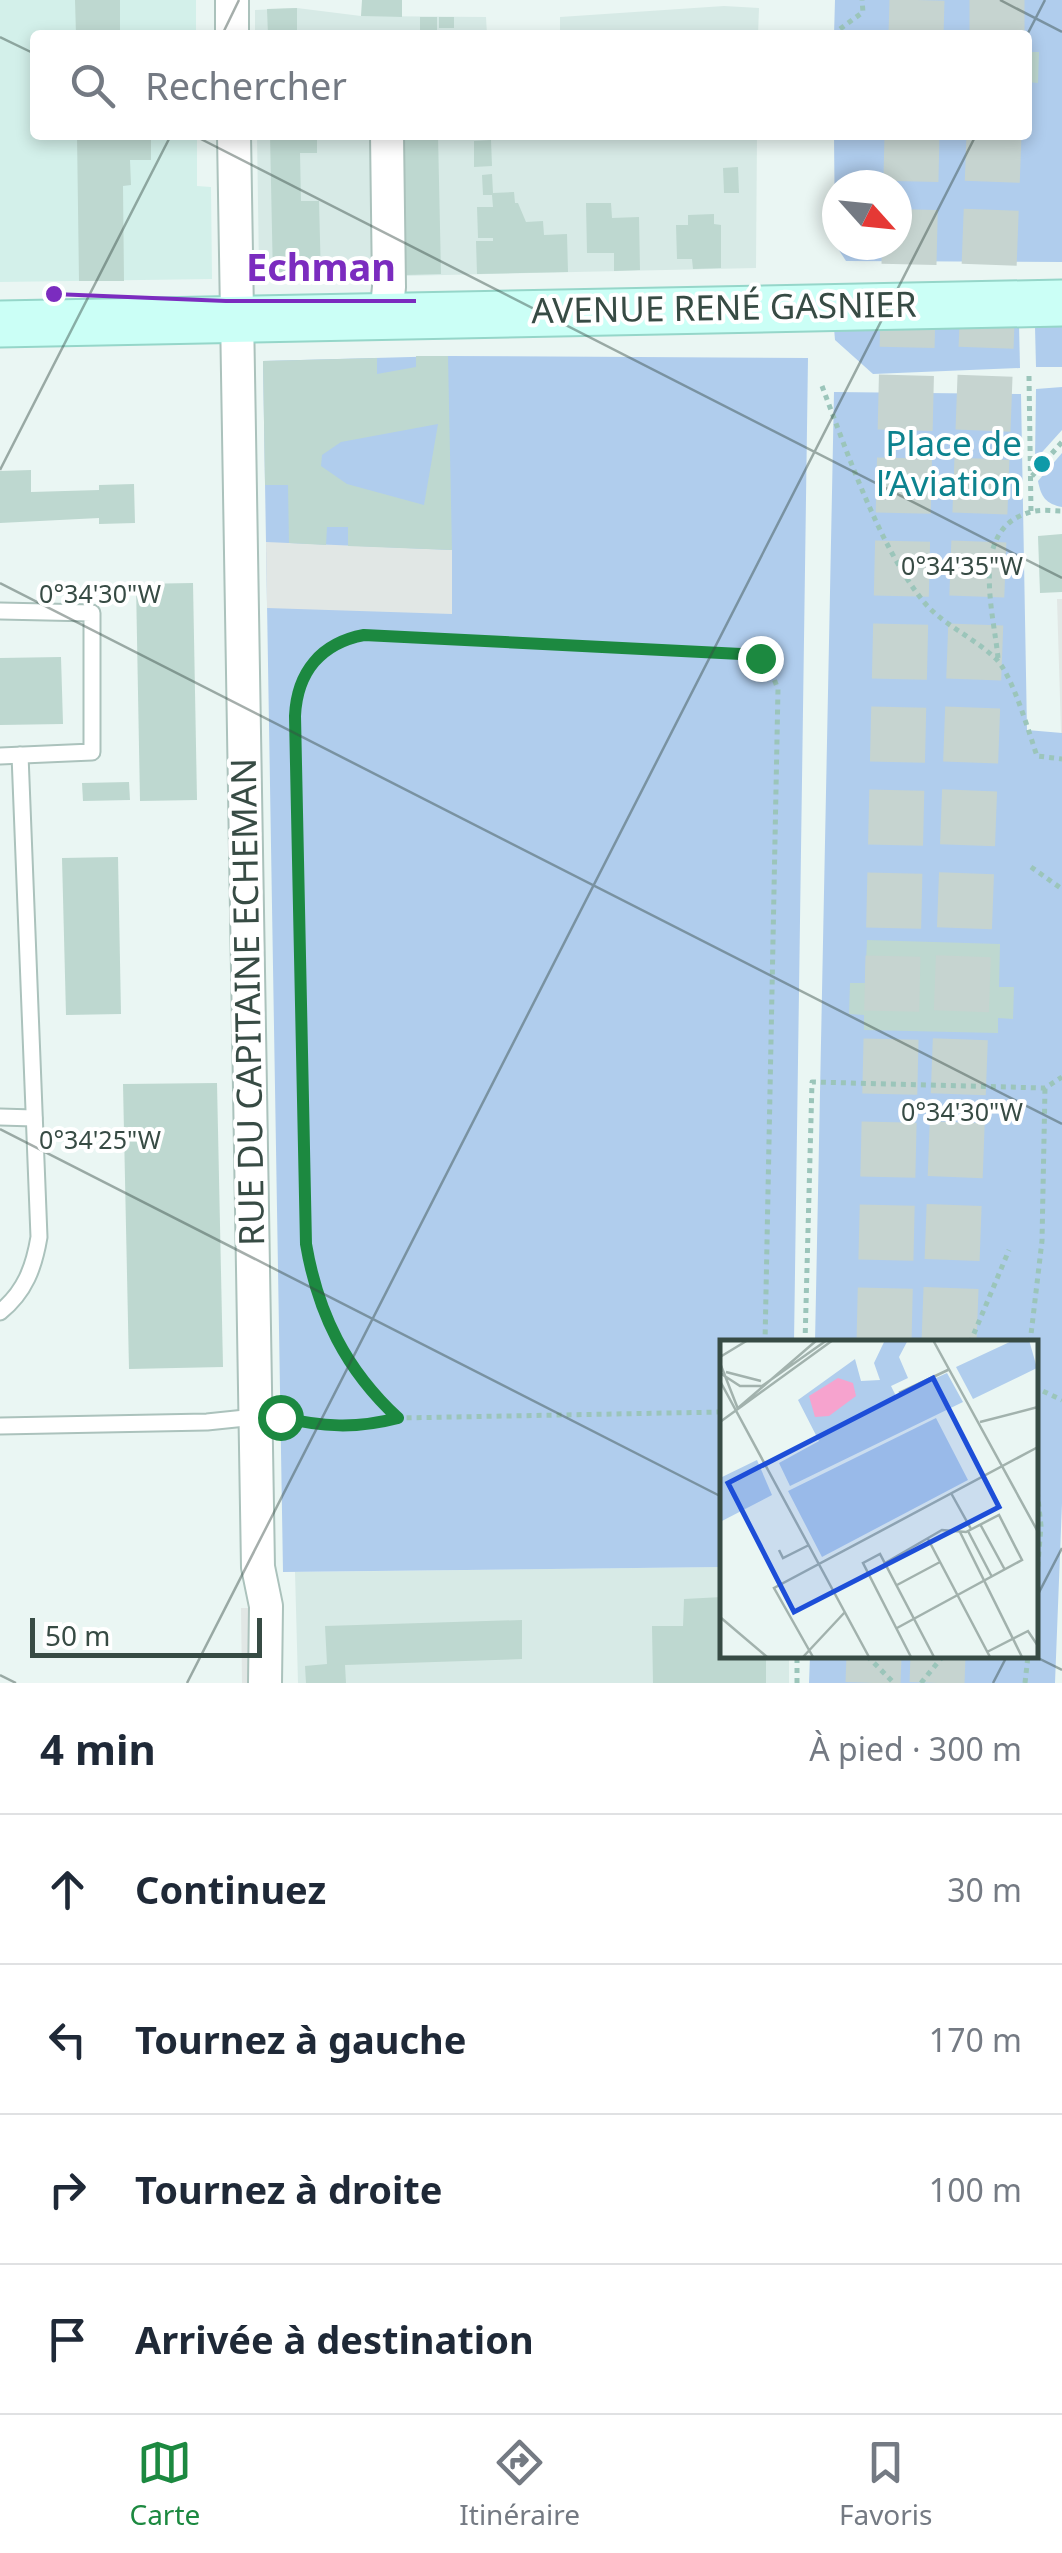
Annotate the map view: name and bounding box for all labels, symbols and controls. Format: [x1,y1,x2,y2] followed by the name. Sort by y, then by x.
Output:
[30,30,1032,140] search box
[65,58,120,113] icon: search
[145,59,347,111] text: Rechercher
[822,170,912,260] north arrow
[226,233,416,301] callout: Echman
[246,240,396,292] text: Echman
[531,280,917,333] street label: AVENUE RENÉ GASNIER
[876,419,1022,506] place label: Place de l’Aviation
[1031,453,1053,475] marker: Place de l’Aviation
[901,548,1023,582] text: 0°34'35"W
[39,576,161,610] text: 0°34'30"W
[738,636,784,682] route end
[219,758,274,1246] street label: RUE DU CAPITAINE ECHEMAN
[901,1094,1023,1128] text: 0°34'30"W
[39,1122,161,1156] text: 0°34'25"W
[720,1340,1037,1658] inset map
[258,1395,304,1441] route start
[30,1613,262,1658] scale bar
[45,1616,111,1654] text: 50 m
[40,1720,156,1777] text: 4 min
[809,1727,1022,1770] text: À pied · 300 m
[40,1862,95,1917] icon: ahead
[135,1863,326,1915] text: Continuez
[947,1868,1022,1911] text: 30 m
[40,2012,95,2067] icon: left
[135,2013,466,2065] text: Tournez à gauche
[929,2018,1022,2061] text: 170 m
[40,2162,95,2217] icon: right
[135,2163,443,2215] text: Tournez à droite
[929,2168,1022,2211] text: 100 m
[40,2312,95,2367] icon: arrive
[135,2313,534,2365] text: Arrivée à destination
[129,2435,200,2533] tab: Carte
[459,2435,580,2533] tab: Itinéraire
[839,2435,933,2533] tab: Favoris

